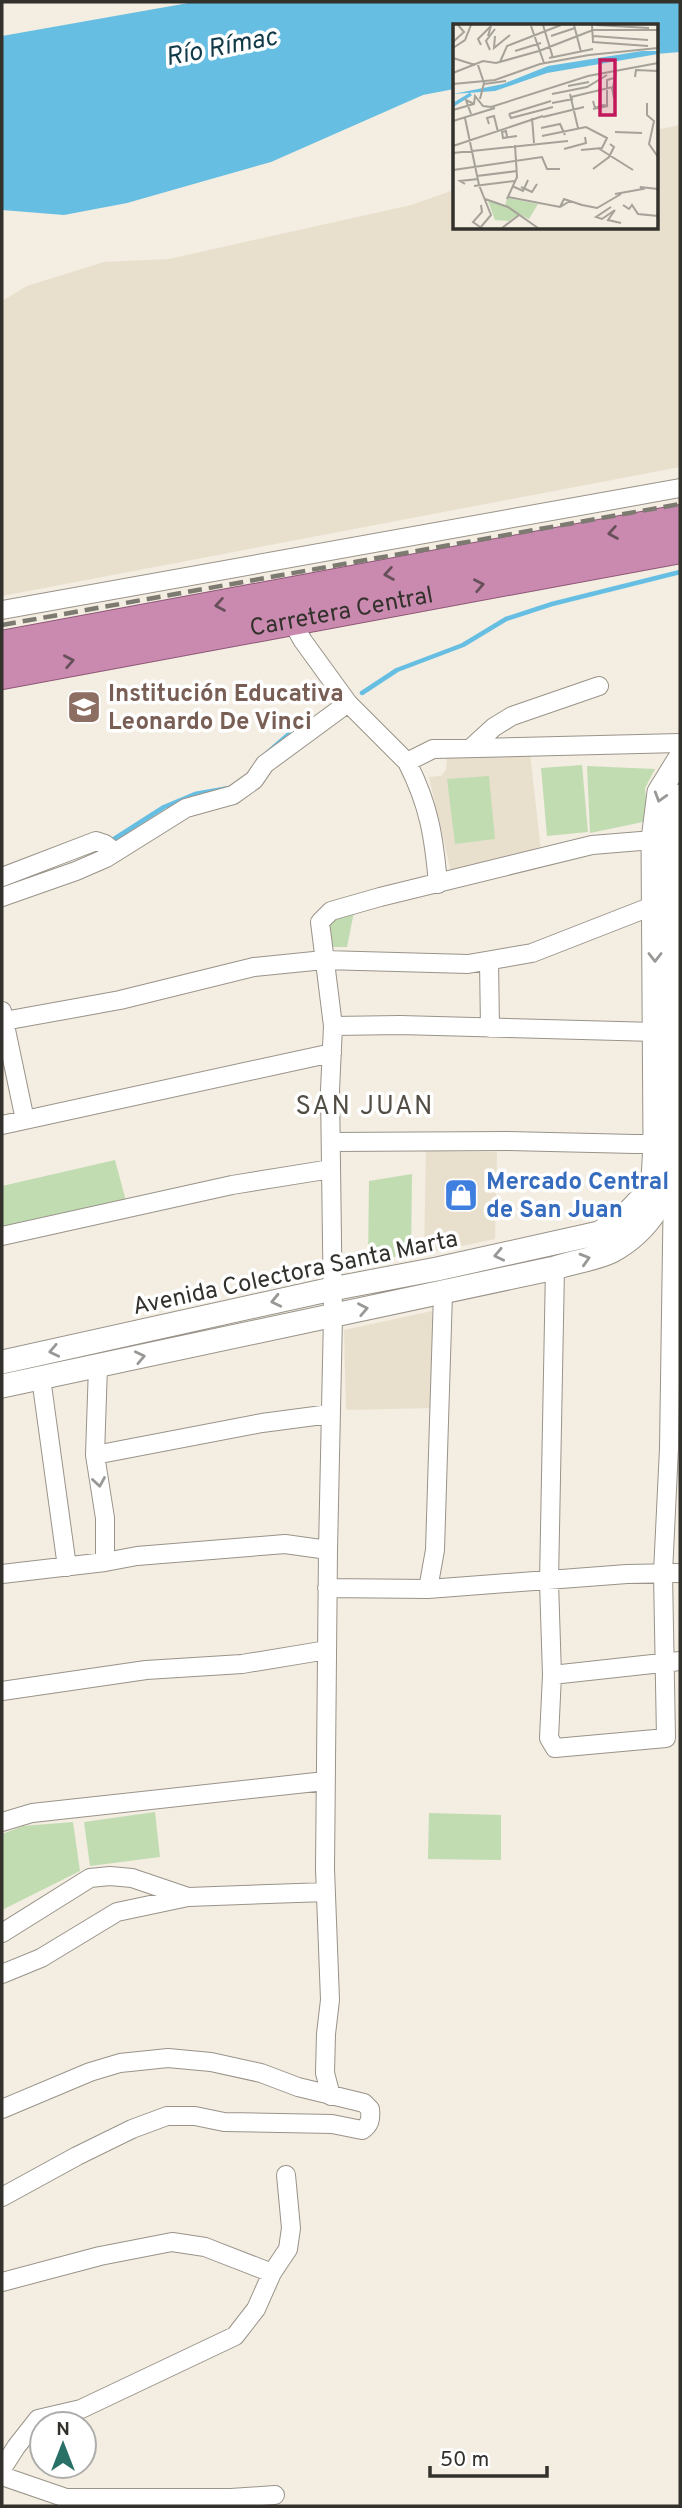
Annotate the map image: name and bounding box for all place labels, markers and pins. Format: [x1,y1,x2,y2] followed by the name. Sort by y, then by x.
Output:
[108,680,344,738] place label: Institución Educativa Leonardo De Vinci
[65,688,103,726] school or university icon: Institución Educativa Leonardo De Vinci
[486,1168,669,1226] place label: Mercado Central de San Juan
[442,1176,480,1214] shop icon: Mercado Central de San Juan

